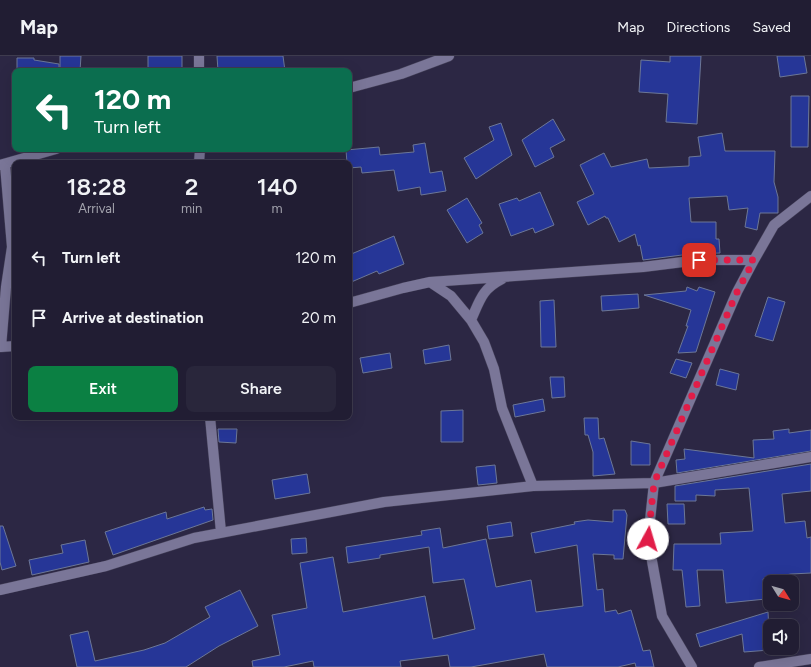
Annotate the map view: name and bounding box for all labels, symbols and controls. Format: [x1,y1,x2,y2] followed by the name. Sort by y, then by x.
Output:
[20,16,58,39] text: Map
[617,19,645,36] text: Map
[667,19,730,36] text: Directions
[752,19,791,36] text: Saved
[94,82,171,116] text: 120 m
[28,84,80,136] icon: left
[94,116,161,138] text: Turn left
[67,172,126,201] text: 18:28
[185,172,199,201] text: 2
[257,172,297,201] text: 140
[78,201,115,216] text: Arrival
[181,201,202,216] text: min
[272,201,283,216] text: m
[682,243,716,277] pin
[28,247,50,269] icon: left
[62,249,120,267] text: Turn left
[295,249,336,267] text: 120 m
[688,249,710,271] icon: arrive
[28,307,50,329] icon: arrive
[62,309,203,327] text: Arrive at destination
[302,309,336,327] text: 20 m
[28,366,178,412] button: Exit
[186,366,336,412] button: Share
[627,518,669,560] position arrow
[763,575,799,611] north arrow
[763,575,799,655] map controls
[763,619,799,655] button: sound

